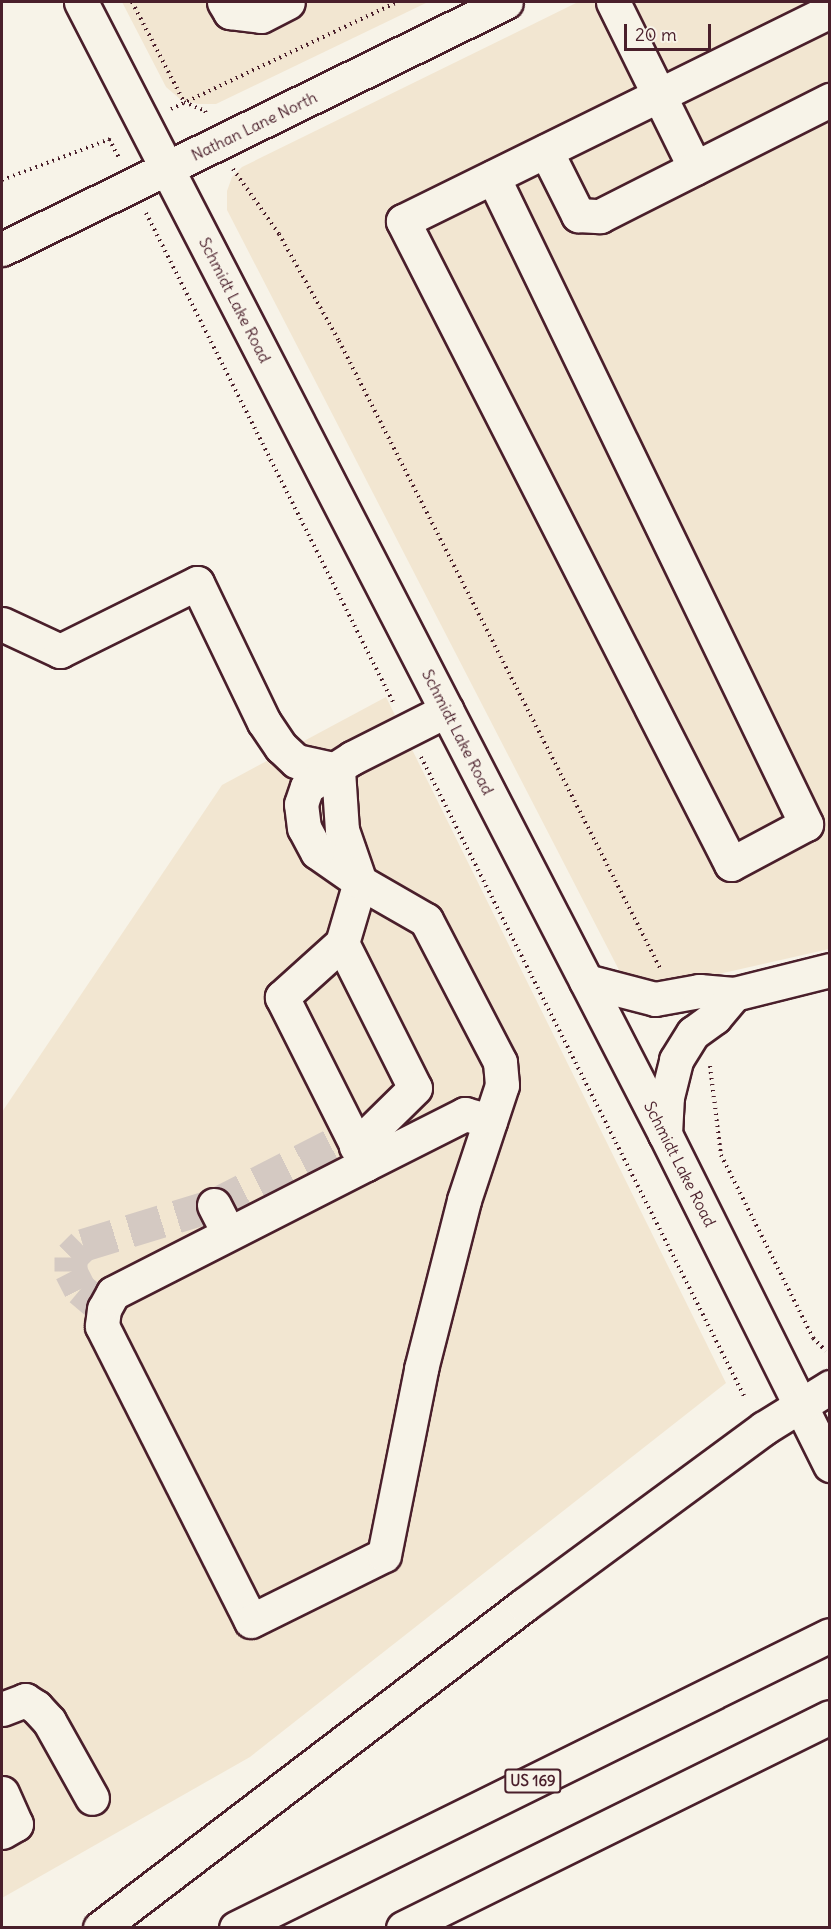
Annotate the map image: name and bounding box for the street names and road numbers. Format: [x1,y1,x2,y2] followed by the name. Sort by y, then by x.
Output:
[188,87,320,165] street label: Nathan Lane North
[195,234,275,366] street label: Schmidt Lake Road
[418,666,498,798] street label: Schmidt Lake Road
[640,1098,720,1230] street label: Schmidt Lake Road
[503,1769,563,1793] road number: US 169

